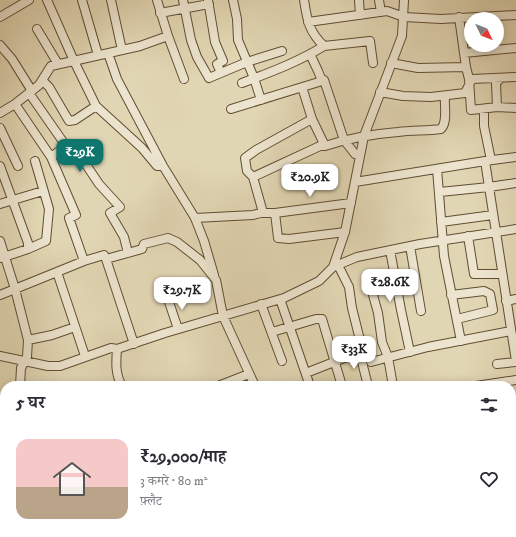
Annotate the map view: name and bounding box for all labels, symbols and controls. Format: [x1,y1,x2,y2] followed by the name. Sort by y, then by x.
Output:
[464,12,504,52] north arrow
[464,12,504,52] map controls
[56,139,104,173] pin: ₹29K
[65,144,95,160] text: ₹29K
[277,164,343,198] pin: ₹20.9K
[290,169,330,185] text: ₹20.9K
[357,269,423,303] pin: ₹28.6K
[370,274,410,290] text: ₹28.6K
[149,277,215,311] pin: ₹29.7K
[163,282,201,298] text: ₹29.7K
[330,336,378,370] pin: ₹33K
[341,341,367,357] text: ₹33K
[16,392,45,414] text: 5 घर
[478,394,500,416] icon: filters
[140,446,226,468] text: ₹29,000/माह
[48,455,96,503] icon: home
[478,468,500,490] icon: heart
[140,473,208,489] text: 3 कमरे · 80 m²
[140,493,162,509] text: फ़्लैट

